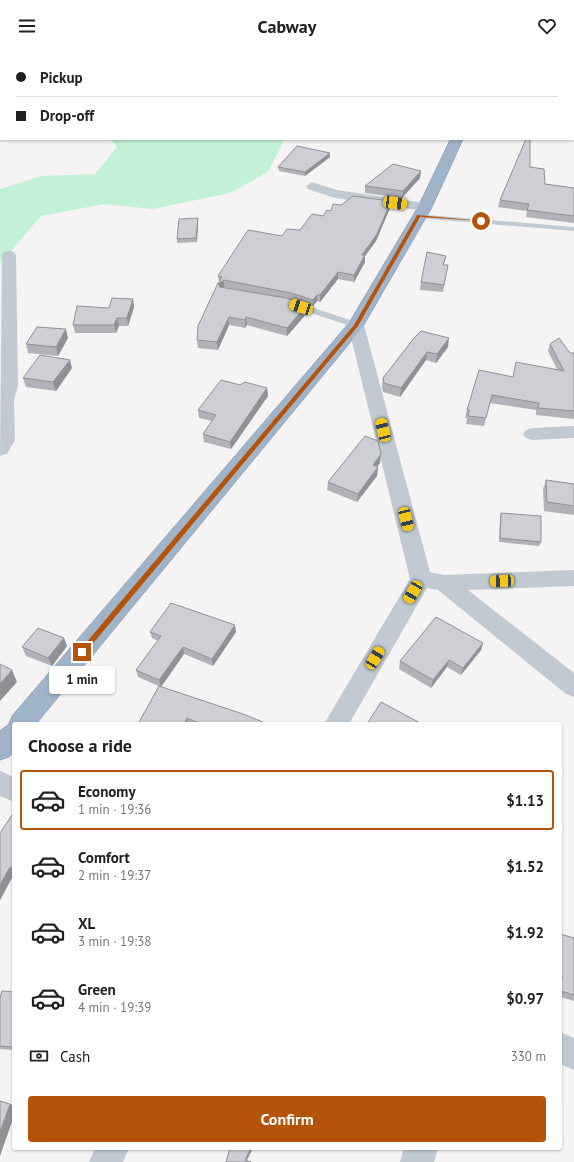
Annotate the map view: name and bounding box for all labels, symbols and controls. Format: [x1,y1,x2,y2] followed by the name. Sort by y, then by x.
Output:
[16,15,38,37] icon: menu
[258,15,316,38] text: Cabway
[536,15,558,37] icon: heart
[40,68,83,87] text: Pickup
[40,106,94,125] text: Drop-off
[382,195,408,211] car
[472,212,490,230] route start
[288,298,314,316] car
[374,417,392,443] car
[397,506,415,532] car
[490,575,514,587] car
[402,579,424,605] car
[73,643,91,661] route end
[364,645,386,671] car
[49,666,115,694] callout: 1 min
[66,671,98,688] text: 1 min
[28,734,132,757] text: Choose a ride
[30,782,66,818] icon: car
[78,782,136,801] text: Economy
[506,791,544,810] text: $1.13
[78,801,151,818] text: 1 min · 19:36
[30,848,66,884] icon: car
[78,848,130,867] text: Comfort
[506,857,544,876] text: $1.52
[78,867,151,884] text: 2 min · 19:37
[30,914,66,950] icon: car
[78,914,95,933] text: XL
[506,923,544,942] text: $1.92
[78,933,151,950] text: 3 min · 19:38
[30,980,66,1016] icon: car
[78,980,116,999] text: Green
[506,989,544,1008] text: $0.97
[78,999,151,1016] text: 4 min · 19:39
[28,1045,50,1067] icon: cash
[60,1047,90,1066] text: Cash
[511,1048,546,1065] text: 330 m
[28,1096,546,1142] button: Confirm

